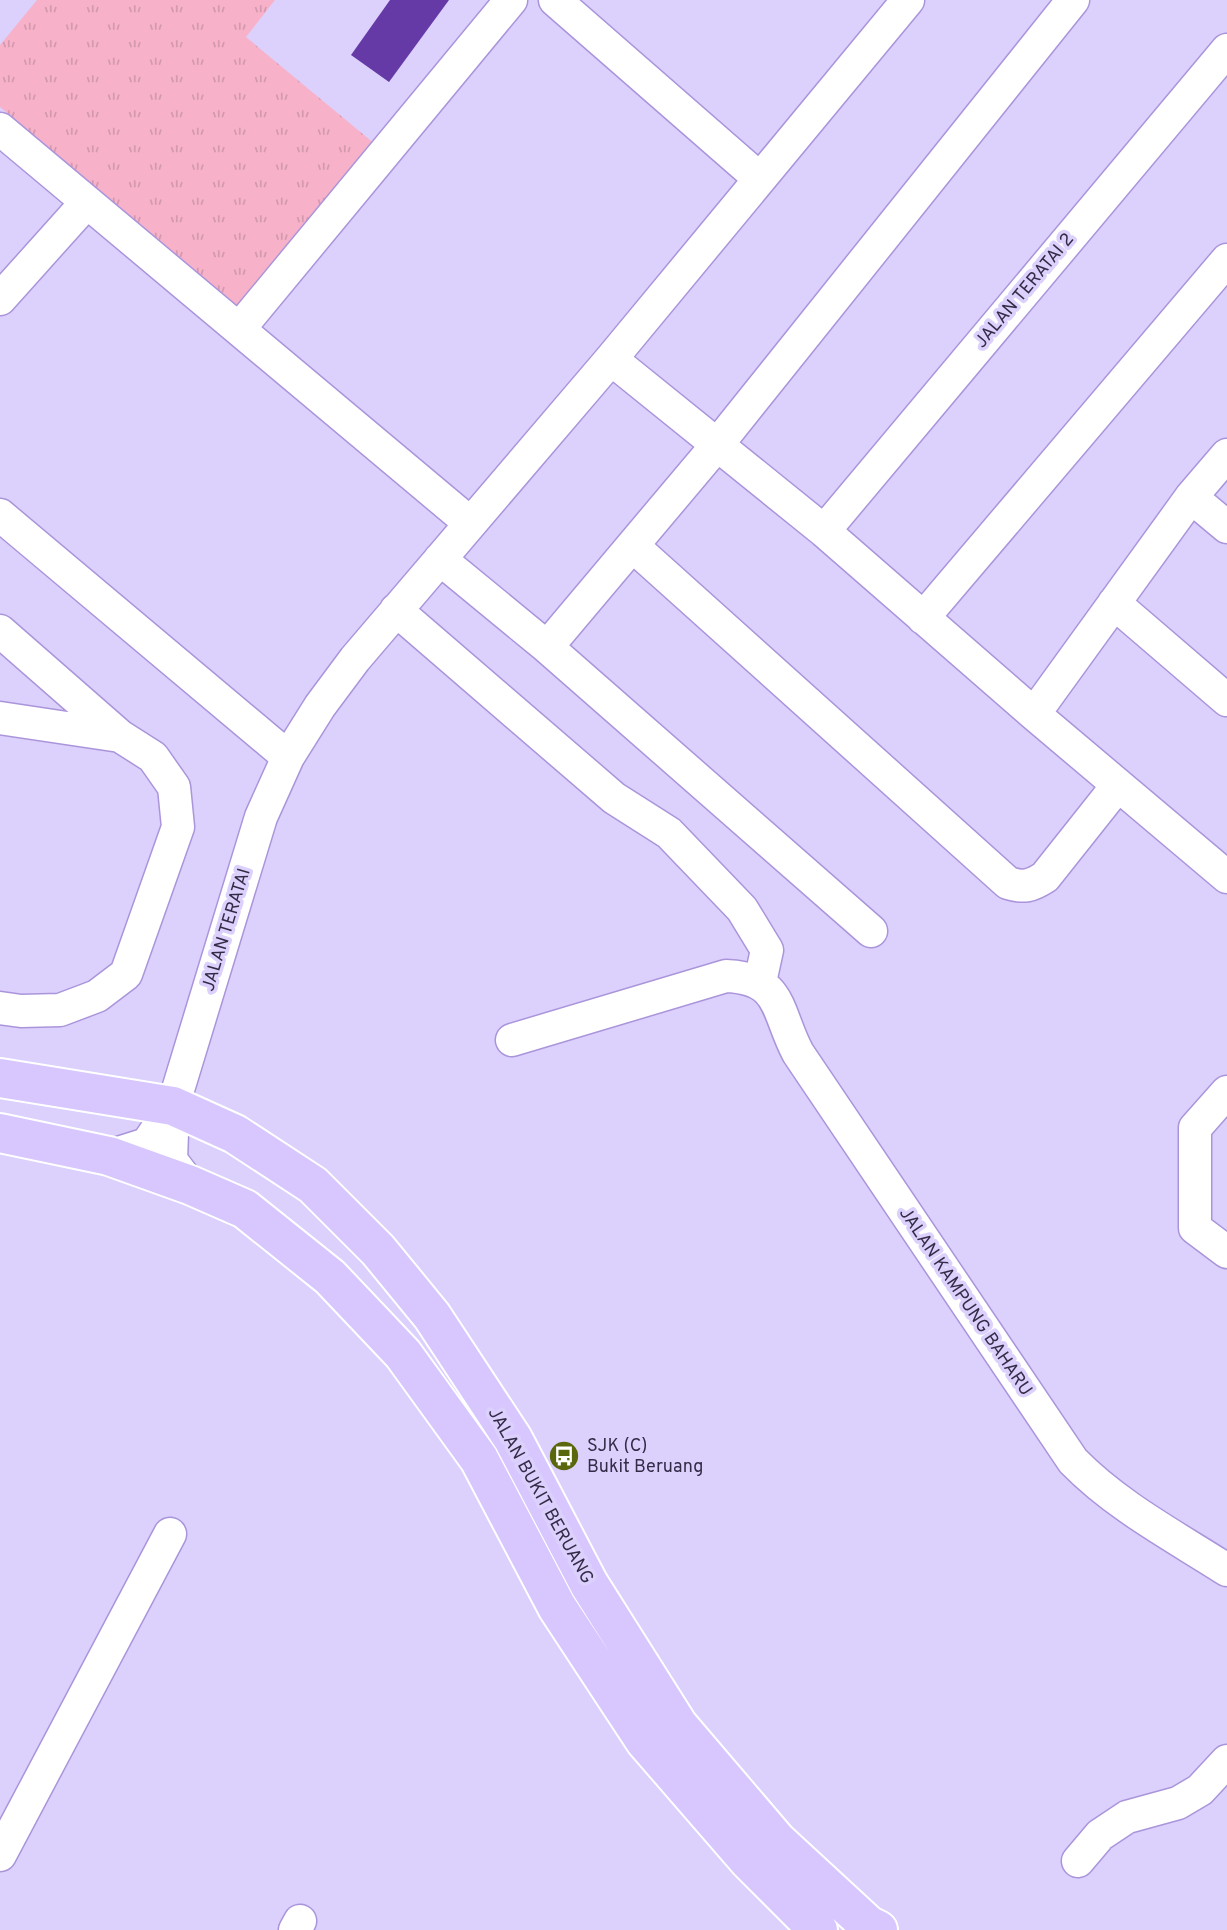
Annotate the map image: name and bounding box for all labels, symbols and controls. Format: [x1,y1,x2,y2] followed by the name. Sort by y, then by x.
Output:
[970,229,1080,353] street label: JALAN TERATAI 2
[197,866,257,994] street label: JALAN TERATAI
[893,1203,1037,1401] street label: JALAN KAMPUNG BAHARU
[482,1404,598,1588] street label: JALAN BUKIT BERUANG
[587,1435,703,1479] place label: SJK (C) Bukit Beruang
[547,1439,581,1473] bus stop icon: SJK (C) Bukit Beruang

